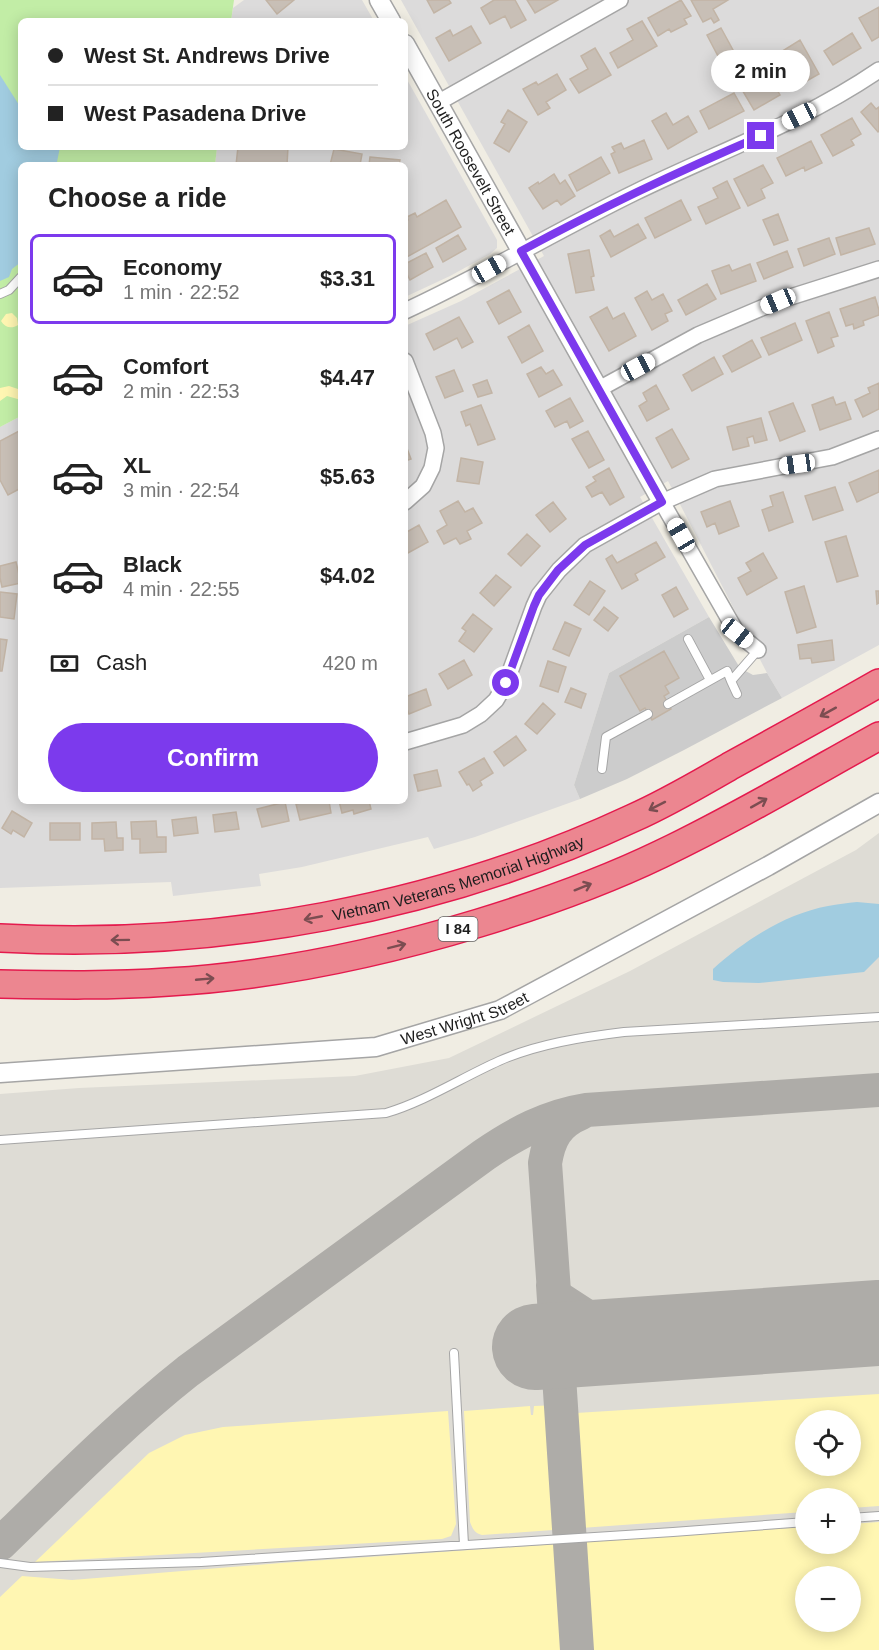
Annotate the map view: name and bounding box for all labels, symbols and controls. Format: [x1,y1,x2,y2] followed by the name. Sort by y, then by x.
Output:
[84,43,330,68] text: West St. Andrews Drive
[712,49,810,91] callout: 2 min
[734,60,787,82] text: 2 min
[423,86,519,238] street label: South Roosevelt Street
[779,100,819,132] car
[84,101,306,126] text: West Pasadena Drive
[747,122,774,149] route end
[48,183,227,213] text: Choose a ride
[51,252,105,306] icon: car
[469,252,509,286] car
[123,255,222,280] text: Economy
[320,266,375,291] text: $3.31
[123,281,240,303] text: 1 min · 22:52
[758,286,798,316] car
[51,351,105,405] icon: car
[618,351,658,383] car
[123,354,209,379] text: Comfort
[320,365,375,390] text: $4.47
[123,380,240,402] text: 2 min · 22:53
[51,450,105,504] icon: car
[123,453,151,478] text: XL
[778,453,816,475] car
[320,464,375,489] text: $5.63
[123,479,240,501] text: 3 min · 22:54
[664,515,698,555] car
[51,549,105,603] icon: car
[123,552,182,577] text: Black
[320,563,375,588] text: $4.02
[123,578,240,600] text: 4 min · 22:55
[717,615,757,651] car
[48,647,81,680] icon: cash
[96,650,147,675] text: Cash
[322,652,378,674] text: 420 m
[492,669,519,696] route start
[820,706,837,718] one-way arrow
[48,723,378,792] button: Confirm
[750,797,767,809] one-way arrow
[649,801,667,812] one-way arrow
[331,833,587,924] street label: Vietnam Veterans Memorial Highway
[573,881,592,892] one-way arrow
[304,913,324,924] one-way arrow
[438,917,478,941] road number: I 84
[110,934,130,945] one-way arrow
[387,939,406,951] one-way arrow
[195,973,215,984] one-way arrow
[399,988,532,1048] street label: West Wright Street
[795,1410,861,1632] map controls
[795,1410,861,1476] button: locate
[795,1488,861,1554] button: +
[795,1566,861,1632] button: −

